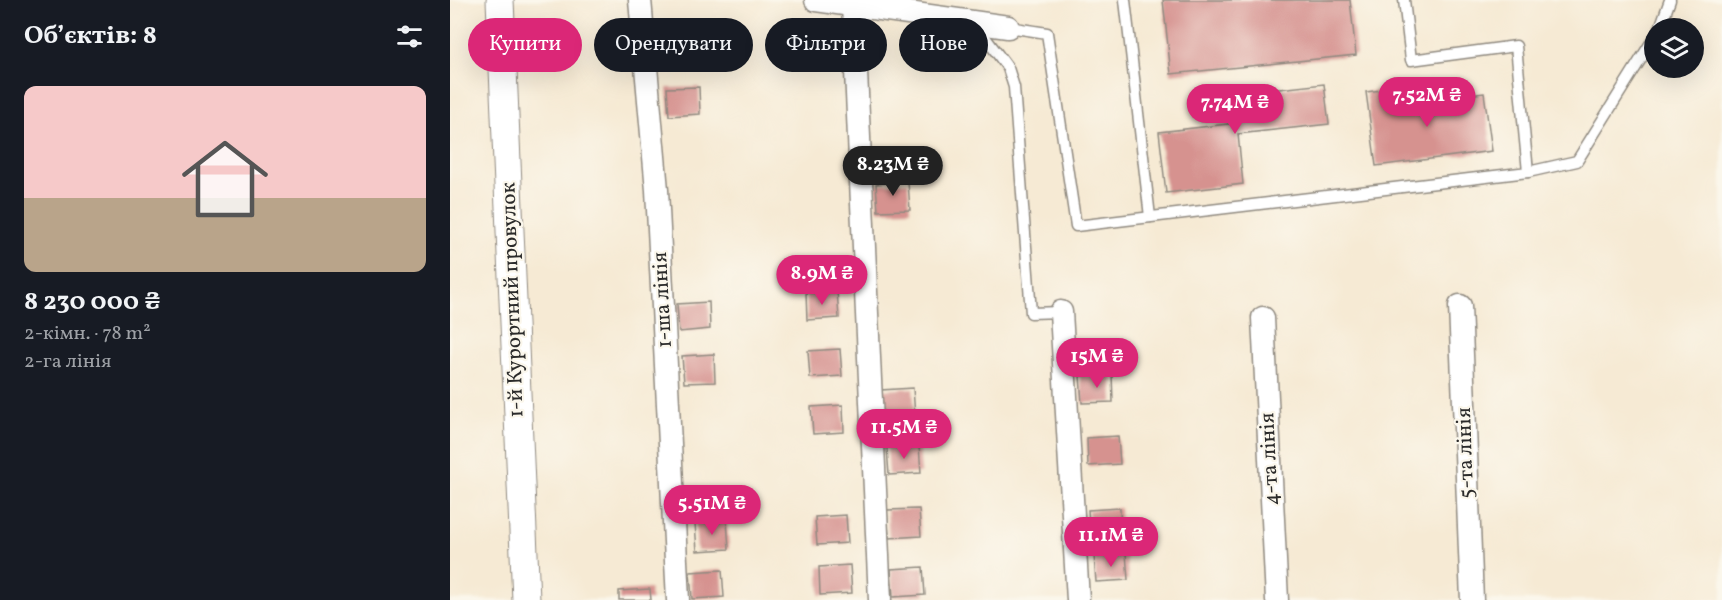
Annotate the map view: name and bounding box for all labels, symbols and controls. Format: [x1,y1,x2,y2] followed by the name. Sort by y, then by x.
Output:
[24,18,157,54] text: Об’єктів: 8
[468,18,582,72] chip: Купити
[594,18,753,72] chip: Орендувати
[765,18,887,72] chip: Фільтри
[899,18,988,72] chip: Нове
[1644,18,1704,78] map controls
[1644,18,1704,78] button: layers
[393,20,426,53] icon: filters
[1372,77,1482,128] pin: 7.52M ₴
[1393,82,1461,110] text: 7.52M ₴
[1180,84,1290,135] pin: 7.74M ₴
[1201,89,1269,117] text: 7.74M ₴
[171,125,279,233] icon: home
[838,146,948,197] pin: 8.23M ₴
[857,151,929,179] text: 8.23M ₴
[494,182,532,418] street label: 1-й Курортний провулок
[646,251,680,349] street label: 1-ша лінія
[773,255,871,306] pin: 8.9M ₴
[790,260,854,288] text: 8.9M ₴
[24,284,161,320] text: 8 230 000 ₴
[24,320,151,348] text: 2-кімн. · 78 m²
[1055,338,1139,389] pin: 15M ₴
[1070,343,1124,371] text: 15M ₴
[24,348,111,376] text: 2-га лінія
[1450,407,1482,499] street label: 5-та лінія
[849,409,959,460] pin: 11.5M ₴
[1253,412,1287,506] street label: 4-та лінія
[870,414,938,442] text: 11.5M ₴
[657,485,767,536] pin: 5.51M ₴
[678,490,746,518] text: 5.51M ₴
[1056,517,1166,568] pin: 11.1M ₴
[1078,522,1144,550] text: 11.1M ₴

